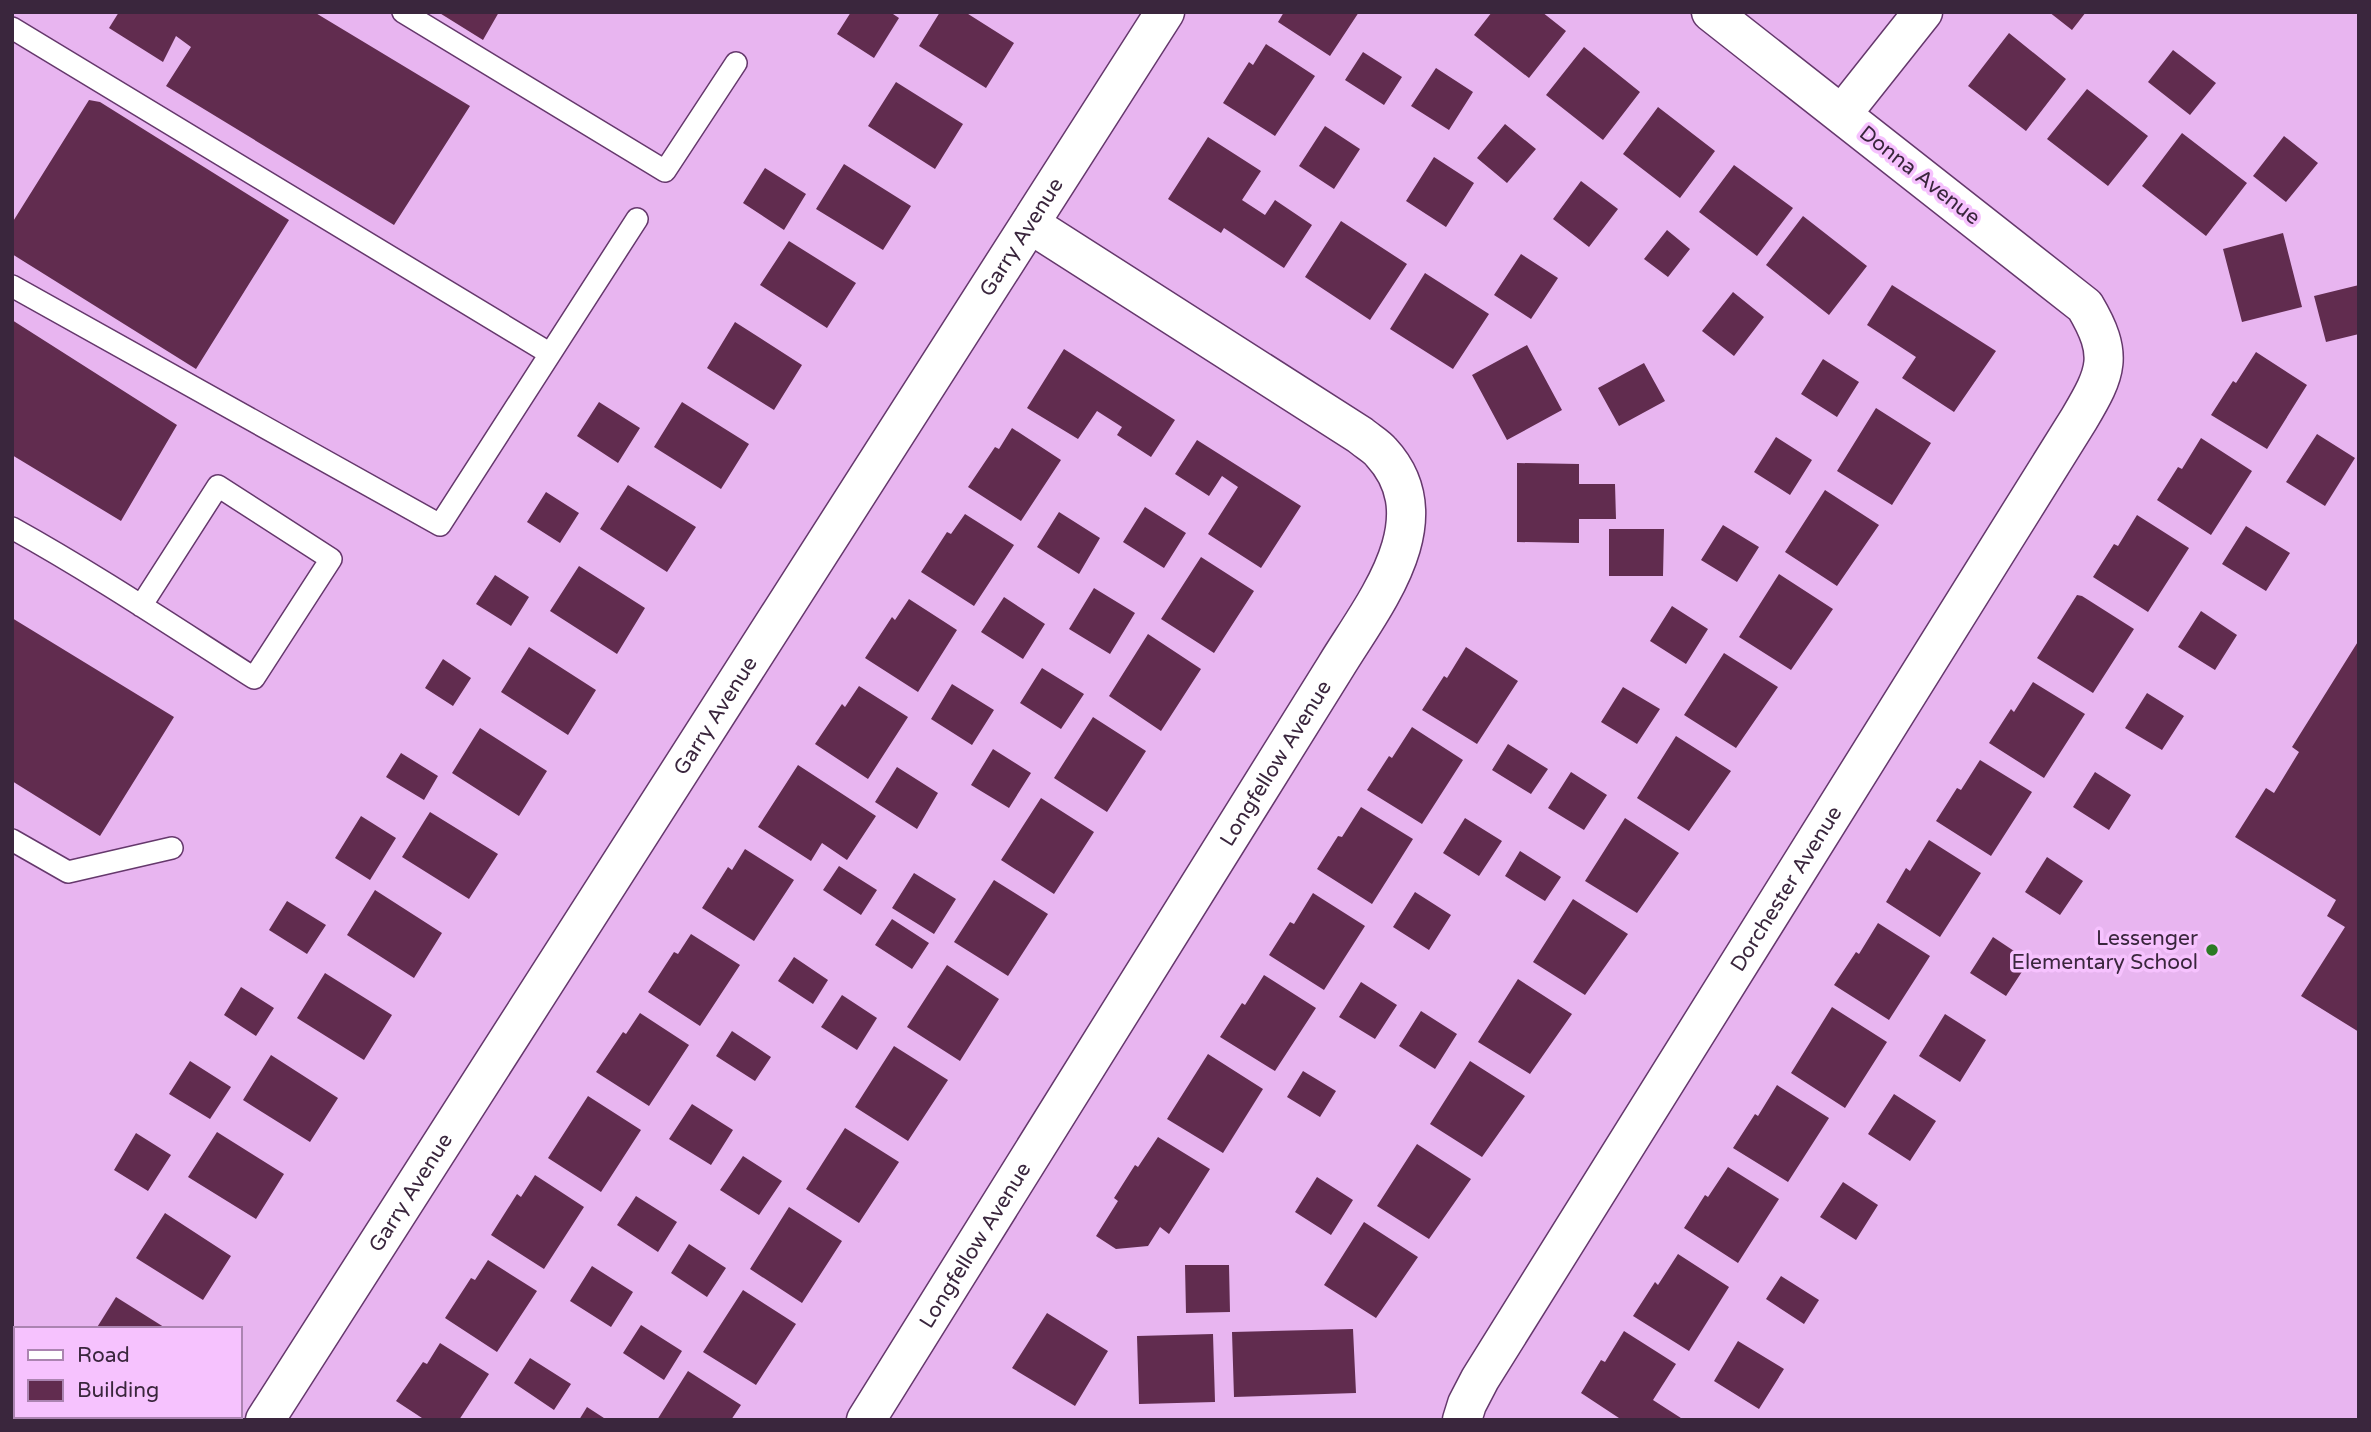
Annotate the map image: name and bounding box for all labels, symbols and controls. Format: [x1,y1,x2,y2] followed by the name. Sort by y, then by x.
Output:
[1854,121,1985,230] street label: Donna Avenue
[974,173,1069,301] street label: Garry Avenue
[669,652,763,780] street label: Garry Avenue
[1215,676,1337,851] street label: Longfellow Avenue
[1725,801,1847,976] street label: Dorchester Avenue
[2011,926,2198,975] place label: Lessenger Elementary School
[2204,942,2220,958] marker: Lessenger Elementary School
[364,1129,458,1257] street label: Garry Avenue
[914,1158,1036,1333] street label: Longfellow Avenue
[14,1327,242,1418] legend
[77,1343,130,1368] text: Road
[77,1378,159,1403] text: Building

